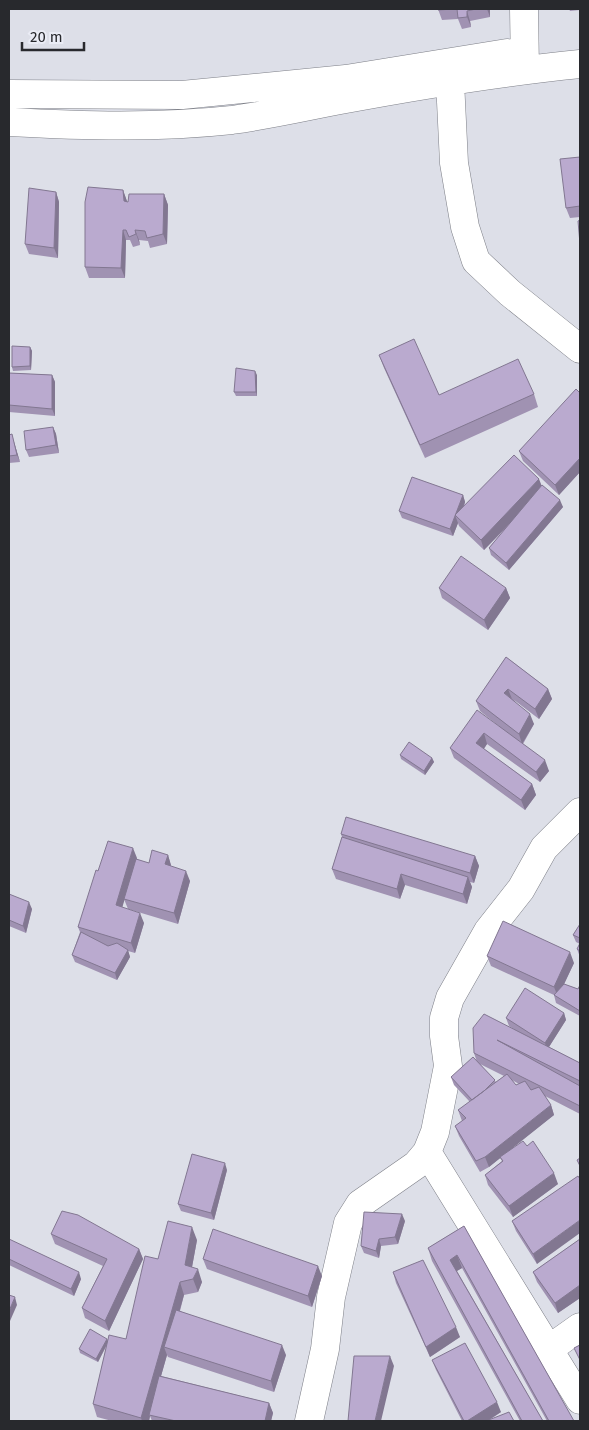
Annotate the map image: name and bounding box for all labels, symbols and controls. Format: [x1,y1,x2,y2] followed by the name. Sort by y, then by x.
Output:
[22,20,85,52] scale bar
[30,28,63,46] text: 20 m

